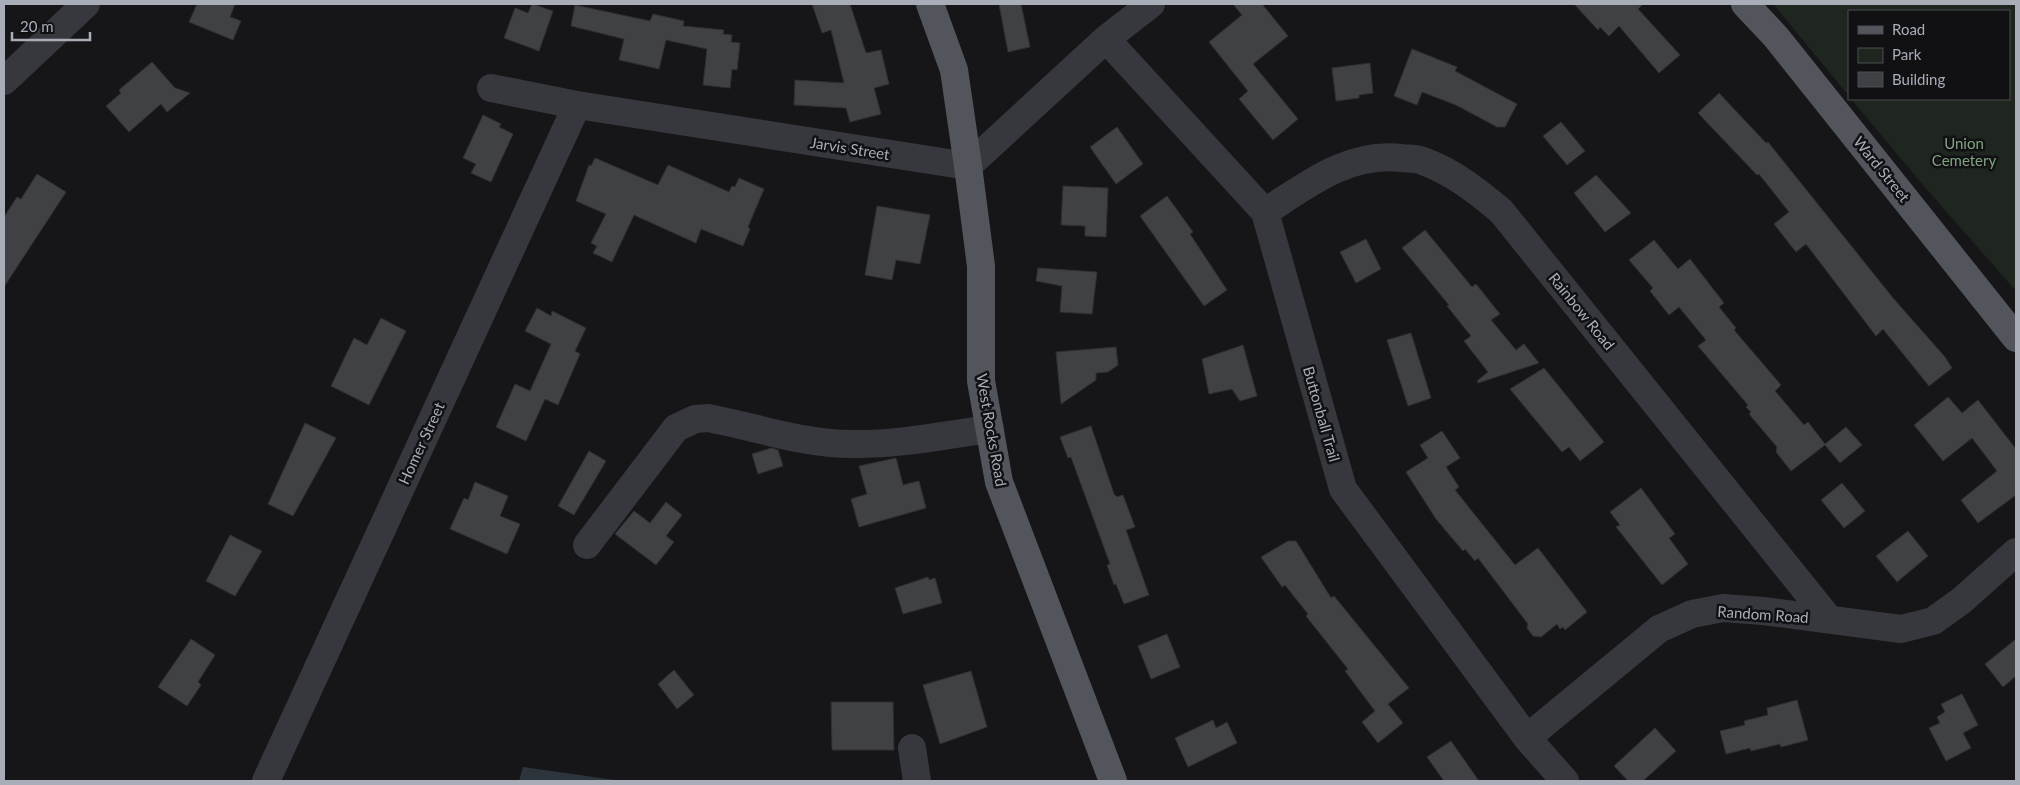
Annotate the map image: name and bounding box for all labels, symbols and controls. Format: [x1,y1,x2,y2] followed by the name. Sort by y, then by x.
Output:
[12,10,90,42] scale bar
[1848,10,2010,100] legend
[20,17,54,35] text: 20 m
[1892,20,1925,38] text: Road
[1892,45,1922,63] text: Park
[1892,70,1945,88] text: Building
[809,133,892,163] street label: Jarvis Street
[1850,133,1914,206] street label: Ward Street
[1932,134,1996,169] park label: Union Cemetery
[1545,269,1619,353] street label: Rainbow Road
[1300,364,1344,464] street label: Buttonball Trail
[973,372,1011,488] street label: West Rocks Road
[394,399,448,487] street label: Homer Street
[1717,602,1809,626] street label: Random Road

